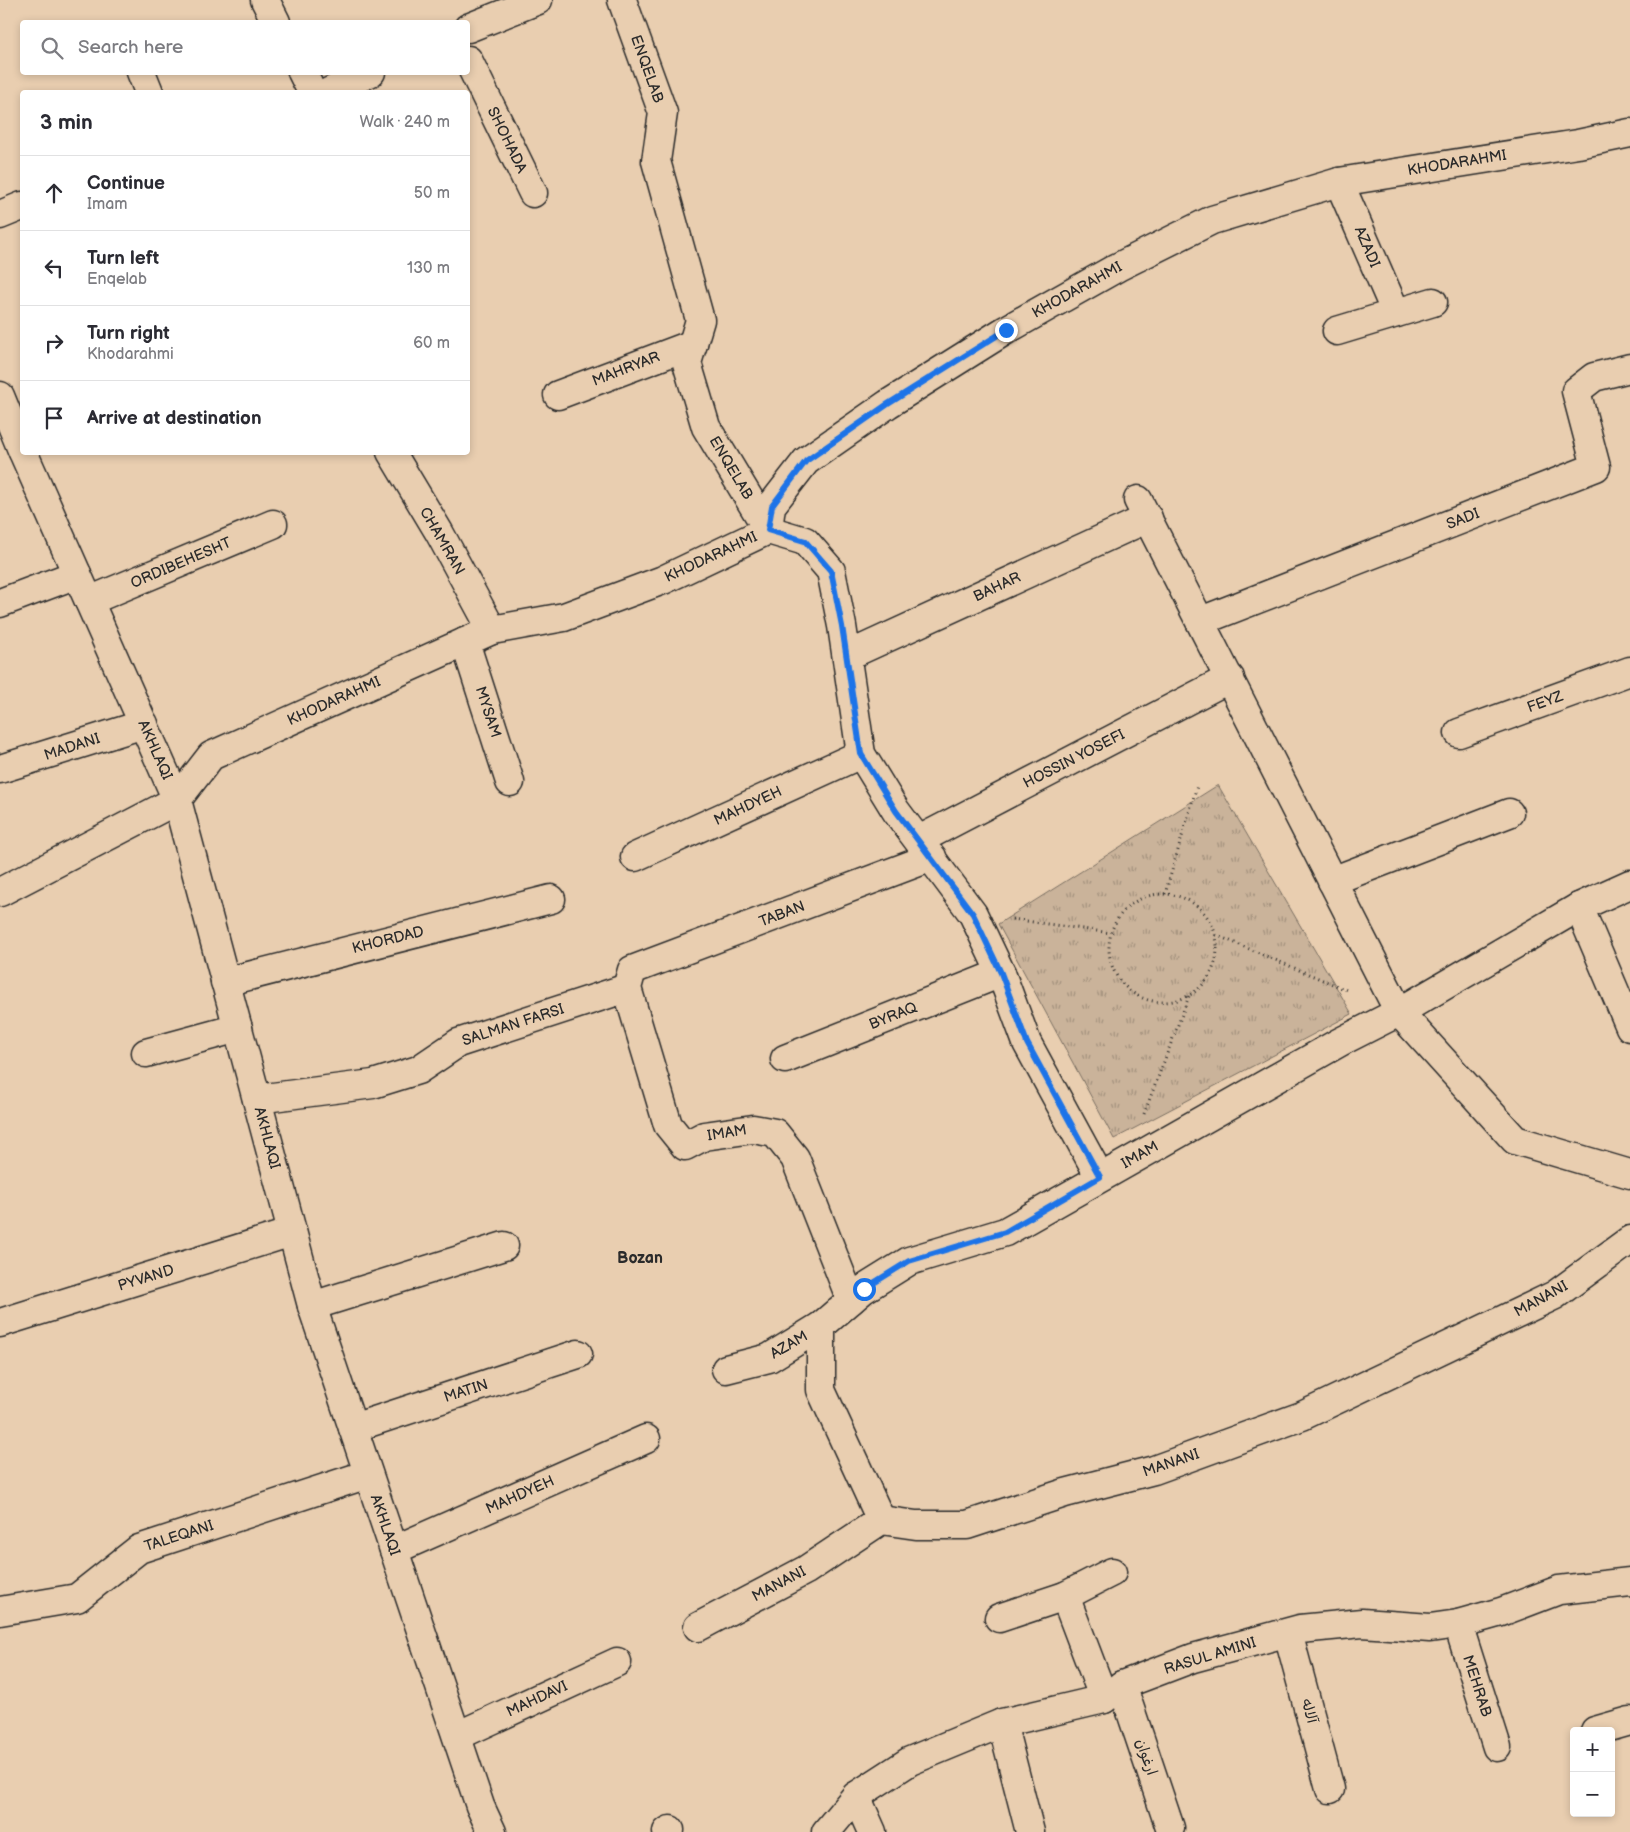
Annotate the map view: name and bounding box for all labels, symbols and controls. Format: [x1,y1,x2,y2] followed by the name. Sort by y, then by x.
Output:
[20,20,470,75] search box
[626,32,668,106] street label: ENQELAB
[38,34,66,62] icon: search
[78,36,183,59] text: Search here
[483,104,532,177] street label: SHOHADA
[40,110,93,135] text: 3 min
[360,113,450,132] text: Walk · 240 m
[1406,146,1508,180] street label: KHODARAHMI
[87,172,165,195] text: Continue
[40,179,68,207] icon: ahead
[414,184,450,203] text: 50 m
[87,195,127,214] text: Imam
[1350,223,1384,271] street label: AZADI
[87,247,159,270] text: Turn left
[40,254,68,282] icon: left
[1029,257,1126,323] street label: KHODARAHMI
[407,259,450,278] text: 130 m
[87,270,147,289] text: Enqelab
[995,319,1018,342] route end
[87,322,170,345] text: Turn right
[40,329,68,357] icon: right
[413,334,450,353] text: 60 m
[87,345,174,364] text: Khodarahmi
[589,347,663,391] street label: MAHRYAR
[40,404,68,432] icon: arrive
[87,407,262,430] text: Arrive at destination
[705,433,757,503] street label: ENQELAB
[415,504,469,578] street label: CHAMRAN
[1444,504,1483,534] street label: SADI
[662,527,761,587] street label: KHODARAHMI
[128,533,234,593] street label: ORDIBEHESHT
[970,568,1024,606] street label: BAHAR
[284,672,384,730] street label: KHODARAHMI
[471,684,505,740] street label: MYSAM
[1524,687,1566,717] street label: FEYZ
[133,717,177,783] street label: AKHLAQI
[1020,725,1128,793] street label: HOSSIN YOSEFI
[42,729,103,765] street label: MADANI
[711,782,785,830] street label: MAHDYEH
[756,897,808,931] street label: TABAN
[350,922,426,958] street label: KHORDAD
[866,998,920,1034] street label: BYRAQ
[460,999,567,1050] street label: SALMAN FARSI
[250,1105,284,1171] street label: AKHLAQI
[706,1121,748,1145] street label: IMAM
[1118,1137,1162,1173] street label: IMAM
[617,1249,663,1268] district label: Bozan
[116,1260,176,1296] street label: PYVAND
[1511,1276,1571,1321] street label: MANANI
[853,1278,876,1301] route start
[767,1327,811,1363] street label: AZAM
[441,1375,491,1407] street label: MATIN
[1140,1444,1202,1482] street label: MANANI
[483,1471,557,1519] street label: MAHDYEH
[366,1492,404,1558] street label: AKHLAQI
[142,1516,216,1556] street label: TALEQANI
[749,1562,810,1606] street label: MANANI
[1162,1633,1259,1679] street label: RASUL AMINI
[1458,1653,1496,1719] street label: MEHRAB
[503,1676,571,1721] street label: MAHDAVI
[1297,1697,1322,1727] street label: آلاله
[1570,1727,1615,1817] map controls
[1570,1727,1615,1772] button: +
[1131,1736,1161,1778] street label: ارغوان
[1570,1772,1615,1817] button: −

